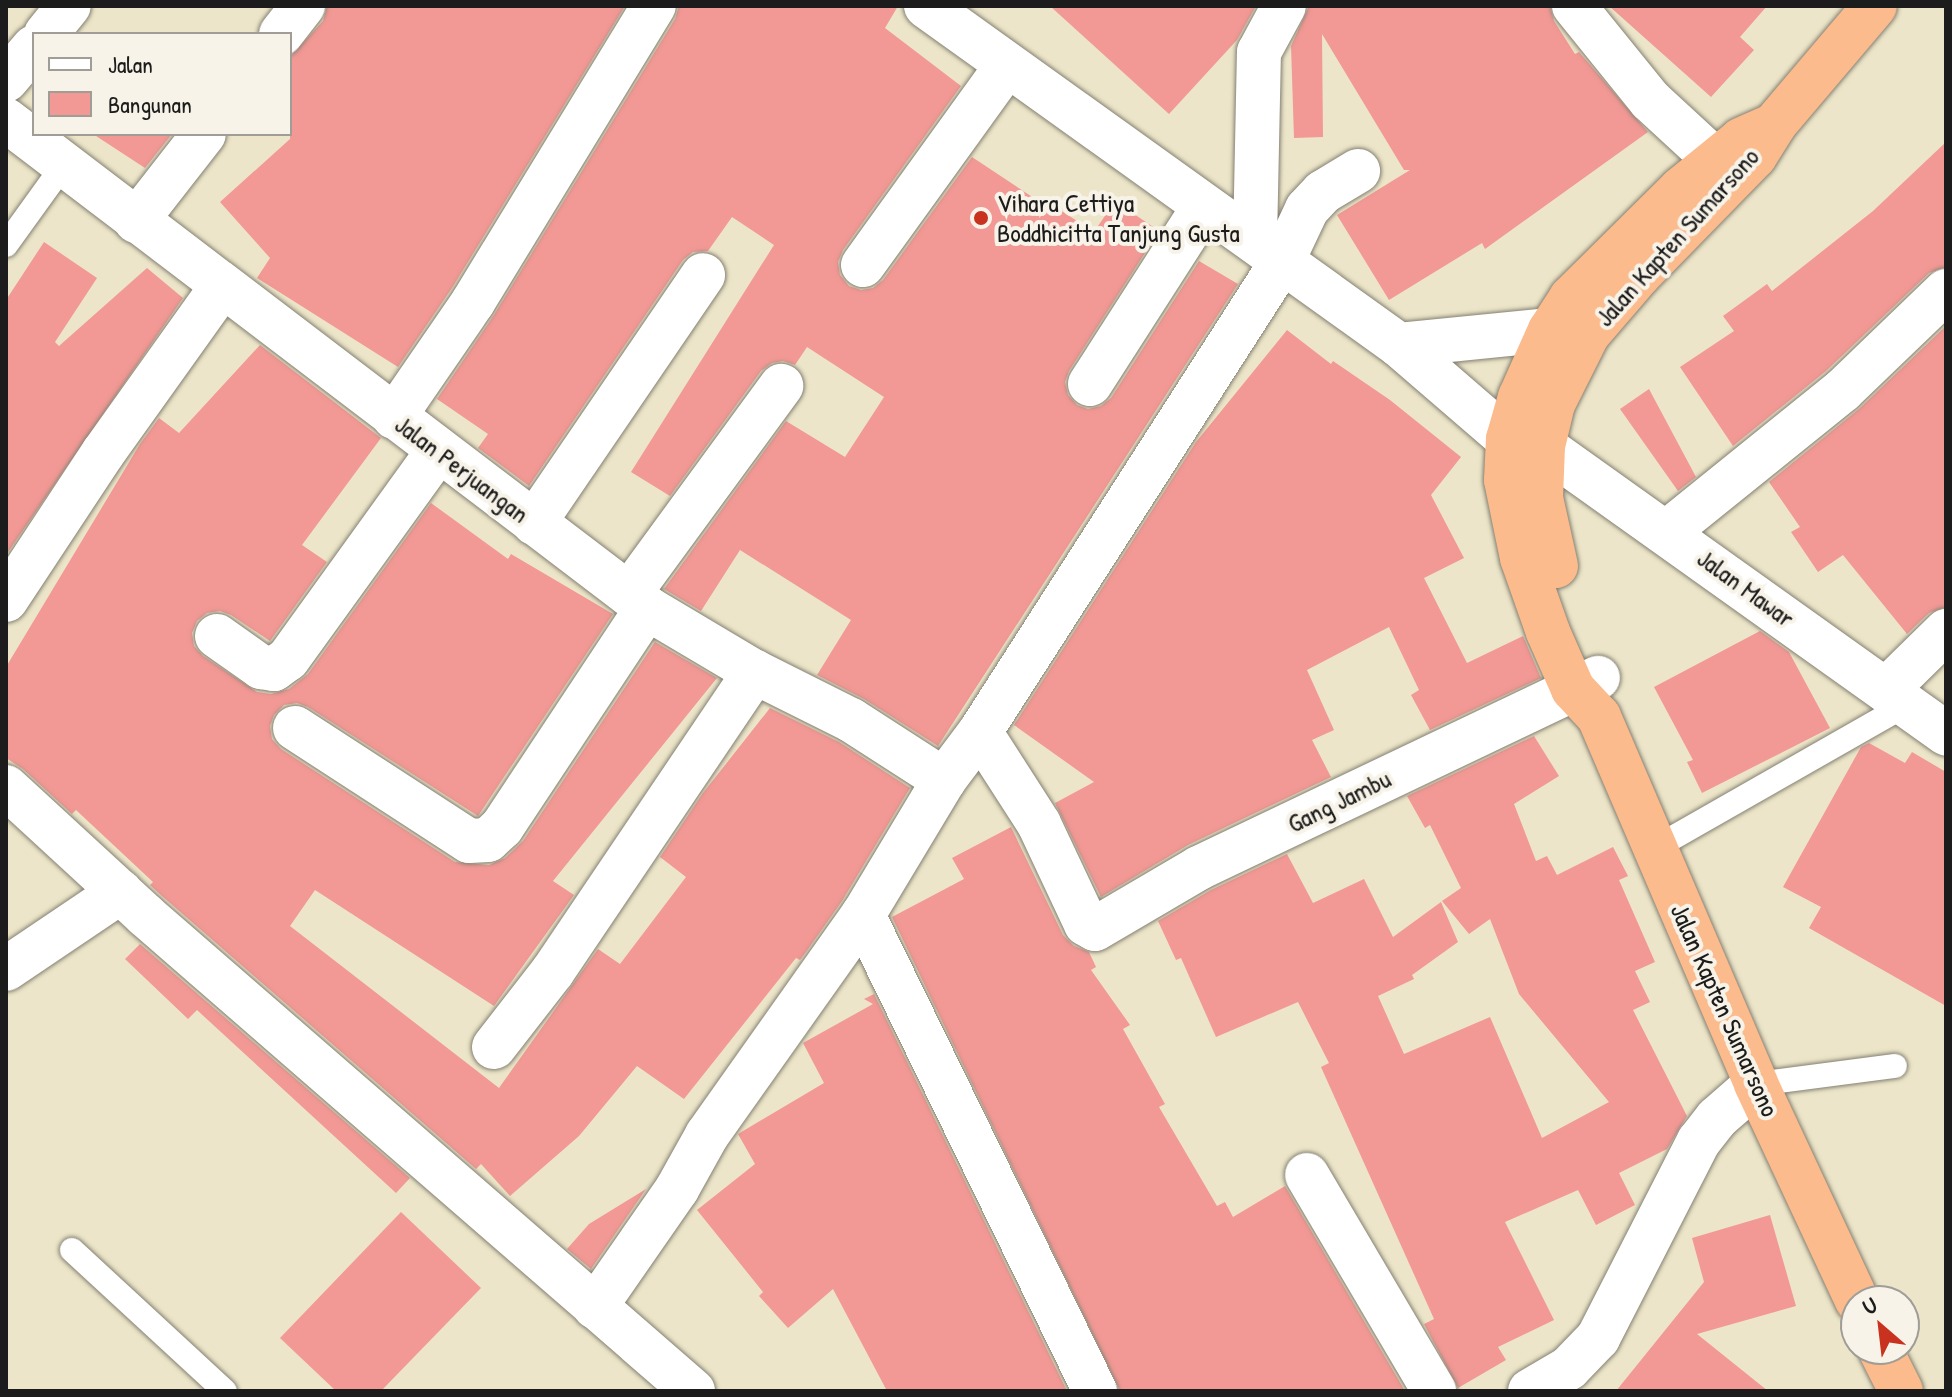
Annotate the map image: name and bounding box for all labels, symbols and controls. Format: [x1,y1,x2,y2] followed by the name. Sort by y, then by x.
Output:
[32,32,292,136] legend
[108,48,153,80] text: Jalan
[108,88,192,120] text: Bangunan
[1589,141,1765,333] street label: Jalan Kapten Sumarsono
[997,187,1240,248] place label: Vihara Cettiya Boddhicitta Tanjung Gusta
[972,209,990,227] marker: Vihara Cettiya Boddhicitta Tanjung Gusta
[389,409,535,529] street label: Jalan Perjuangan
[1691,542,1801,634] street label: Jalan Mawar
[1282,763,1396,839] street label: Gang Jambu
[1664,899,1786,1121] street label: Jalan Kapten Sumarsono
[1840,1285,1920,1365] north arrow
[1857,1289,1882,1322] text: U

